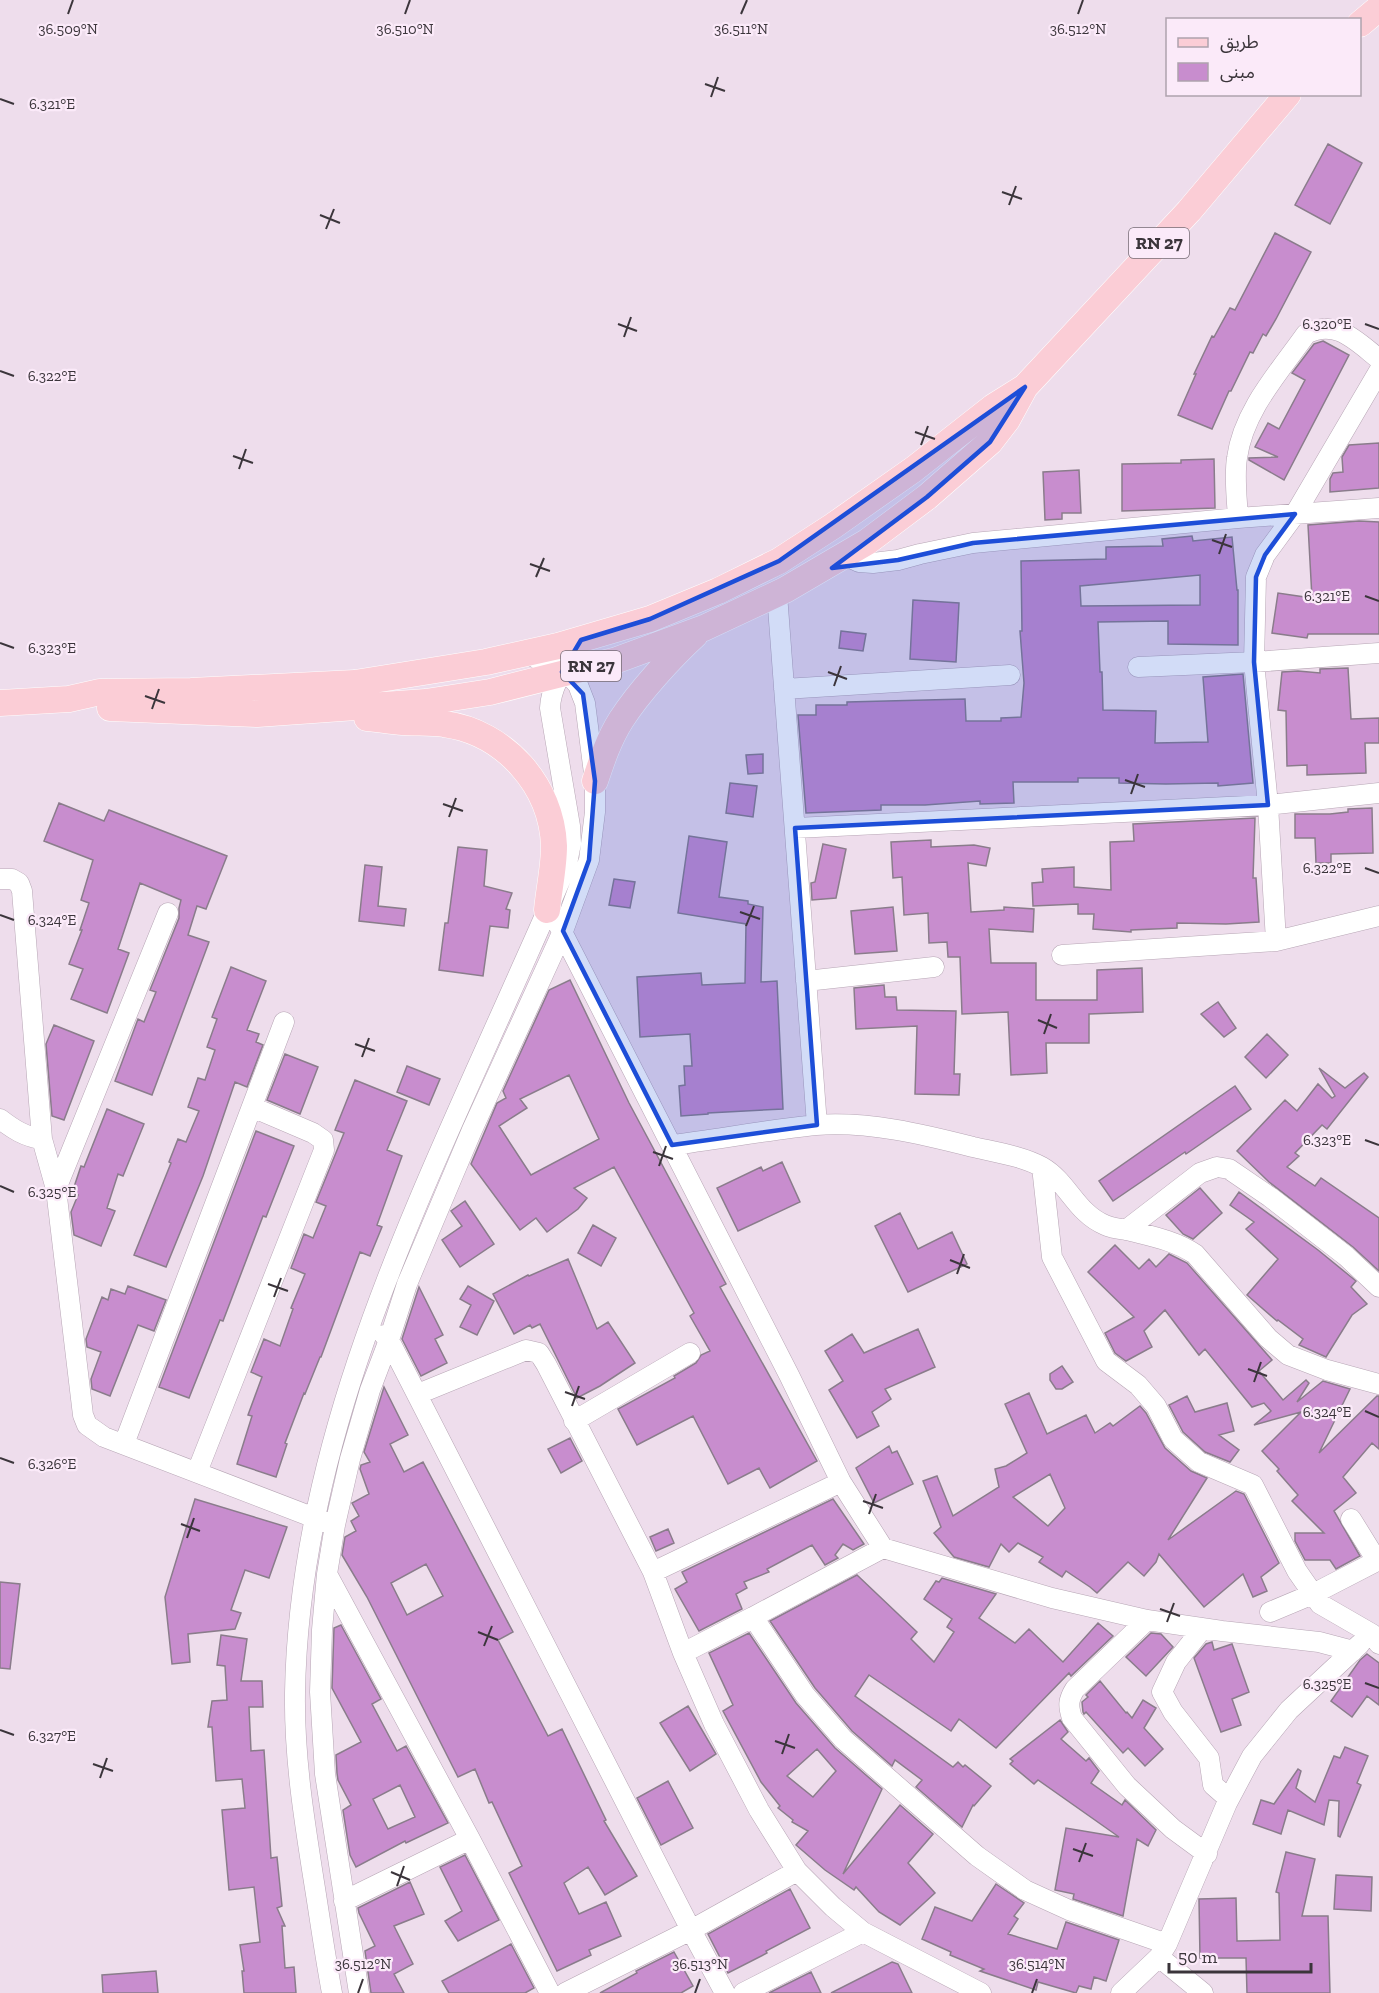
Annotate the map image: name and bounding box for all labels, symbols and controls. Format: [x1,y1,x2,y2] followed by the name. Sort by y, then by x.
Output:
[1166,18,1361,96] legend
[38,20,98,38] text: 36.509°N
[376,20,434,38] text: 36.510°N
[714,20,768,38] text: 36.511°N
[1050,20,1106,38] text: 36.512°N
[1220,31,1259,53] text: طريق
[1220,61,1255,83] text: مبنى
[29,95,75,113] text: 6.321°E
[1129,228,1189,258] road number: RN 27
[1302,315,1352,333] text: 6.320°E
[28,367,76,385] text: 6.322°E
[1304,587,1350,605] text: 6.321°E
[28,639,76,657] text: 6.323°E
[561,651,621,681] road number: RN 27
[1303,859,1351,877] text: 6.322°E
[28,911,76,929] text: 6.324°E
[1303,1131,1351,1149] text: 6.323°E
[28,1183,76,1201] text: 6.325°E
[1303,1403,1351,1421] text: 6.324°E
[28,1455,77,1473] text: 6.326°E
[1303,1675,1351,1693] text: 6.325°E
[28,1727,76,1745] text: 6.327°E
[1169,1936,1312,1974] scale bar
[1178,1946,1218,1968] text: 50 m
[335,1955,391,1973] text: 36.512°N
[672,1955,728,1973] text: 36.513°N
[1009,1955,1065,1973] text: 36.514°N

